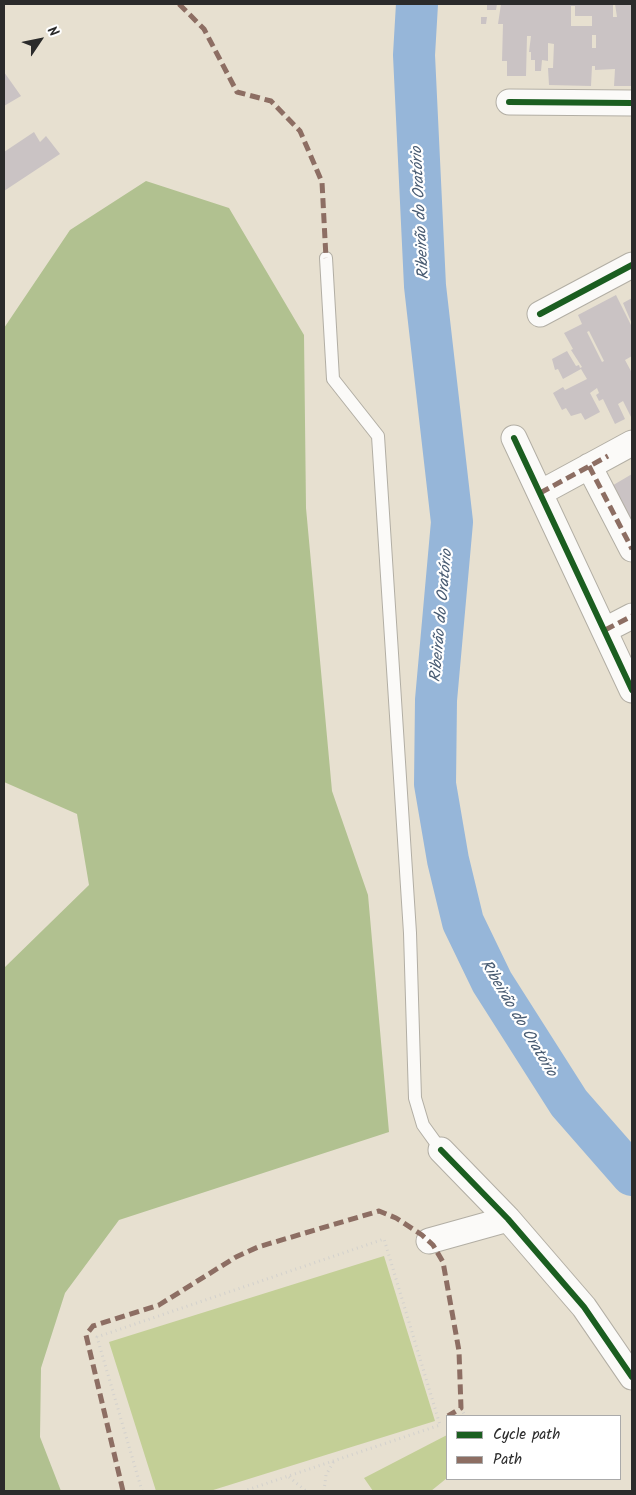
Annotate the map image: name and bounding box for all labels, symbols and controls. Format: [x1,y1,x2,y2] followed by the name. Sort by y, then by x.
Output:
[15,15,65,65] north arrow
[41,22,64,41] text: N
[409,146,435,280] water label: Ribeirão do Oratório
[428,549,458,683] water label: Ribeirão do Oratório
[474,957,560,1081] water label: Ribeirão do Oratório
[446,1415,621,1480] legend
[493,1423,560,1447] text: Cycle path
[493,1448,522,1472] text: Path

